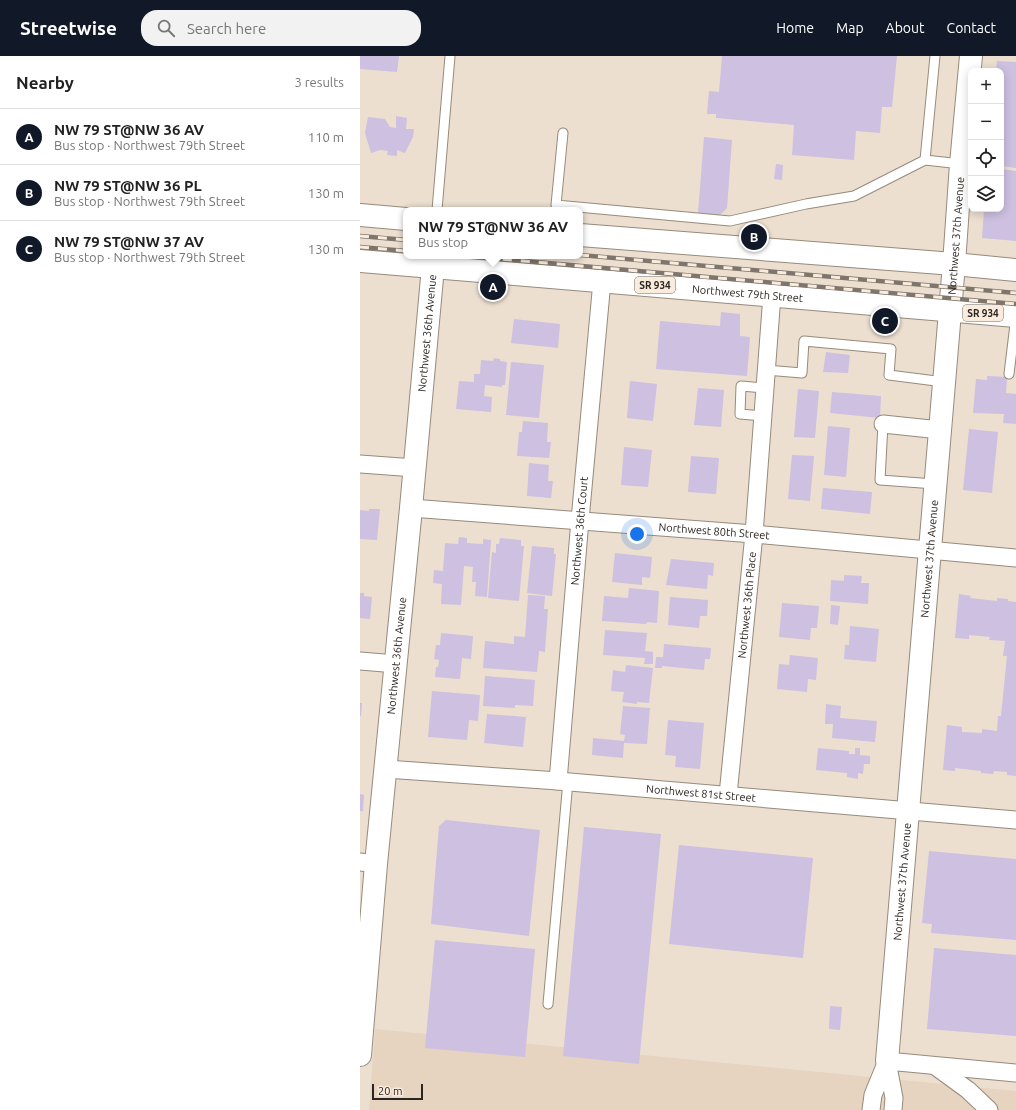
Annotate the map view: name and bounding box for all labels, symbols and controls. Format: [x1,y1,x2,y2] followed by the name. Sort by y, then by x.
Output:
[141,10,421,46] search box
[20,17,117,39] text: Streetwise
[155,17,177,39] icon: search
[187,20,266,37] text: Search here
[776,20,814,36] text: Home
[836,20,864,36] text: Map
[886,20,925,36] text: About
[947,20,996,36] text: Contact
[968,68,1004,212] map controls
[968,68,1004,104] button: +
[16,73,74,92] text: Nearby
[294,75,344,89] text: 3 results
[968,104,1004,140] button: −
[54,121,204,138] text: NW 79 ST@NW 36 AV
[24,130,34,144] text: A
[308,130,344,144] text: 110 m
[54,138,245,152] text: Bus stop · Northwest 79th Street
[968,140,1004,176] button: locate
[968,176,1004,212] button: layers
[54,177,202,194] text: NW 79 ST@NW 36 PL
[945,177,966,295] street label: Northwest 37th Avenue
[25,186,33,200] text: B
[308,186,344,200] text: 130 m
[54,194,245,208] text: Bus stop · Northwest 79th Street
[403,207,583,259] popup
[418,218,568,235] text: NW 79 ST@NW 36 AV
[741,222,767,252] pin: B
[54,233,204,250] text: NW 79 ST@NW 37 AV
[418,235,468,249] text: Bus stop
[25,242,33,256] text: C
[308,242,344,256] text: 130 m
[54,250,245,264] text: Bus stop · Northwest 79th Street
[480,272,506,302] pin: A
[416,274,438,392] street label: Northwest 36th Avenue
[635,277,675,293] road number: SR 934
[692,283,804,304] street label: Northwest 79th Street
[963,305,1003,321] road number: SR 934
[872,306,898,336] pin: C
[569,475,590,586] street label: Northwest 36th Court
[918,499,940,618] street label: Northwest 37th Avenue
[658,521,771,541] street label: Northwest 80th Street
[627,524,647,544] your location
[736,551,758,659] street label: Northwest 36th Place
[385,596,408,715] street label: Northwest 36th Avenue
[646,783,757,804] street label: Northwest 81st Street
[891,822,913,941] street label: Northwest 37th Avenue
[372,1082,423,1101] scale bar
[378,1085,402,1097] text: 20 m

